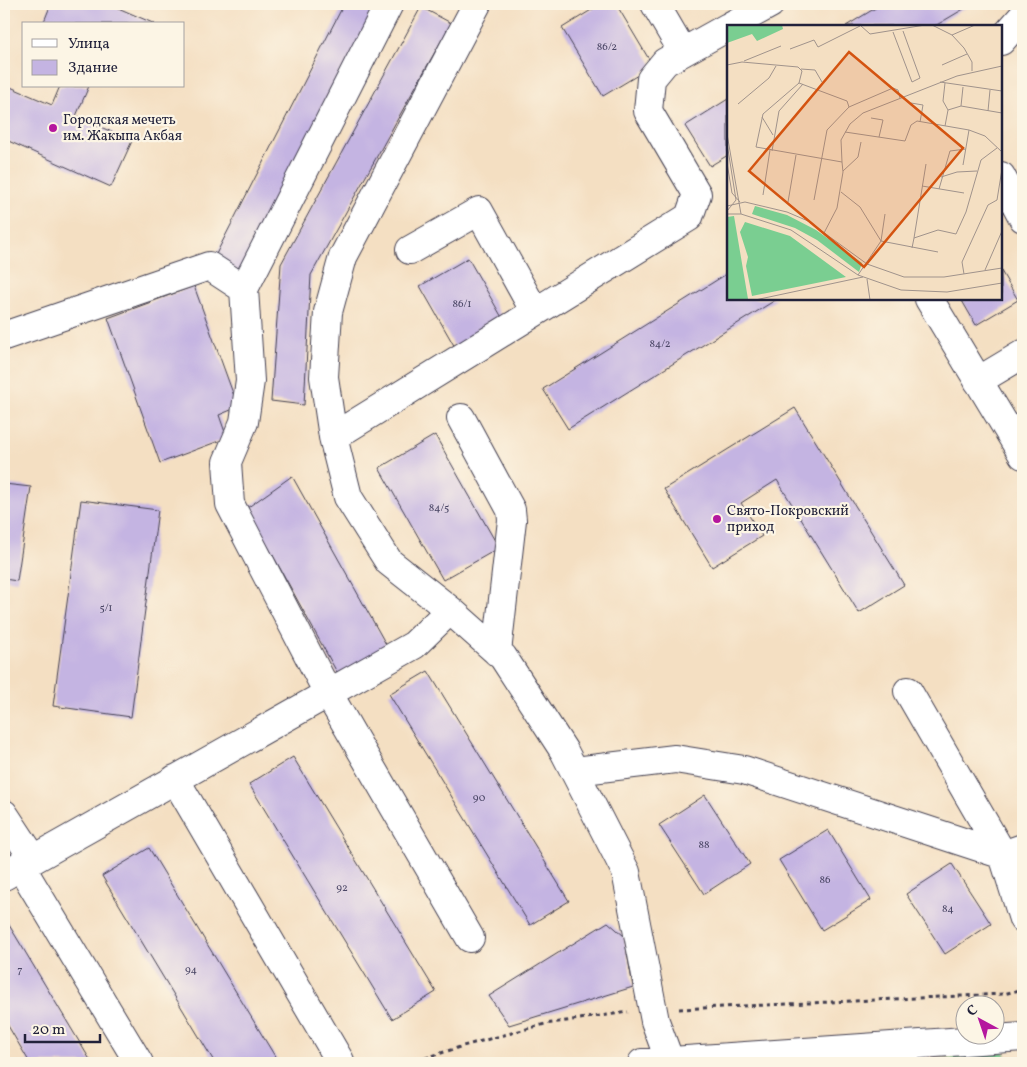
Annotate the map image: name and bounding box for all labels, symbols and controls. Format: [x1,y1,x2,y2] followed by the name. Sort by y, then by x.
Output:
[22,22,185,88] legend
[727,25,1002,300] inset map
[68,34,110,55] text: Улица
[597,40,617,55] house number: 86/2
[68,58,118,79] text: Здание
[63,111,182,146] place label: Городская мечеть им. Жакыпа Акбая
[47,122,59,134] marker: Городская мечеть им. Жакыпа Акбая
[452,297,472,312] house number: 86/1
[649,337,671,352] house number: 84/2
[429,501,449,516] house number: 84/5
[727,502,849,537] place label: Свято-Покровский приход
[711,513,723,525] marker: Свято-Покровский приход
[99,601,113,616] house number: 5/1
[473,791,486,806] house number: 90
[698,838,710,853] house number: 88
[819,873,831,888] house number: 86
[336,881,348,896] house number: 92
[942,902,954,917] house number: 84
[17,963,23,978] house number: 7
[185,963,197,978] house number: 94
[954,994,1004,1044] north arrow
[963,1001,982,1021] text: С
[25,1012,100,1044] scale bar
[32,1020,65,1041] text: 20 m

